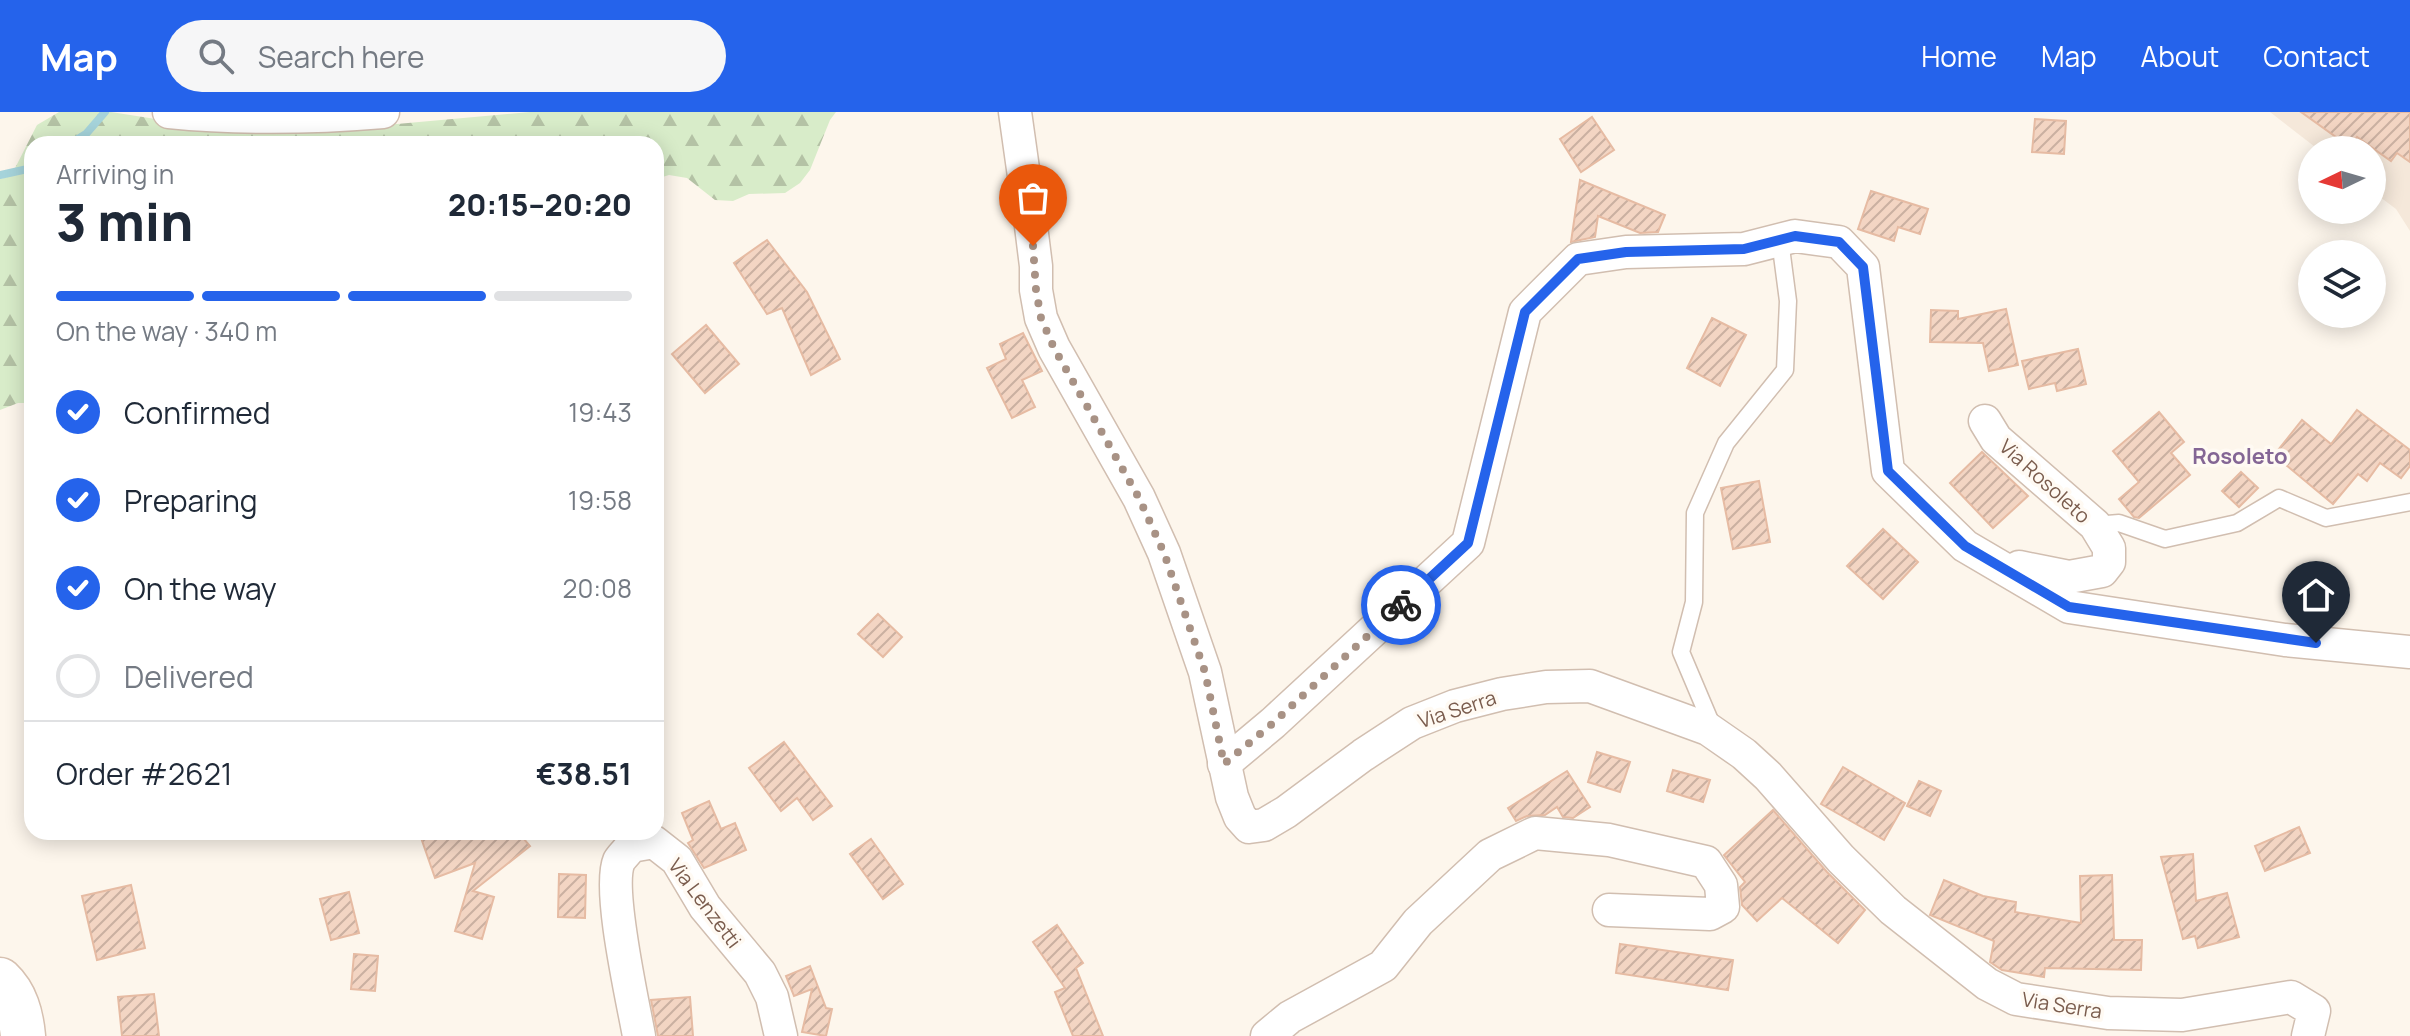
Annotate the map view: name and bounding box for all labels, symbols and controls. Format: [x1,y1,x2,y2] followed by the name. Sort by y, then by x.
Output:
[166,20,726,92] search box
[40,30,118,82] text: Map
[194,34,238,78] icon: search
[258,36,425,77] text: Search here
[1921,37,1997,75] text: Home
[2041,37,2097,75] text: Map
[2141,37,2219,75] text: About
[2263,37,2370,75] text: Contact
[2298,136,2386,224] north arrow
[2298,136,2386,328] map controls
[56,156,174,192] text: Arriving in
[999,164,1067,246] pin
[1011,176,1055,220] icon: bag
[448,184,632,225] text: 20:15–20:20
[56,186,193,257] text: 3 min
[2298,240,2386,328] button: layers
[56,313,277,349] text: On the way · 340 m
[56,390,100,434] icon: check
[124,392,271,433] text: Confirmed
[568,394,632,430] text: 19:43
[1994,433,2096,529] street label: Via Rosoleto
[2192,441,2288,471] district label: Rosoleto
[56,478,100,522] icon: check
[124,480,258,521] text: Preparing
[568,482,632,518] text: 19:58
[2282,561,2350,643] pin
[1361,565,1441,645] courier
[56,566,100,610] icon: check
[124,568,277,609] text: On the way
[563,570,632,606] text: 20:08
[2294,573,2338,617] icon: home
[1379,583,1423,627] icon: bike
[124,656,254,697] text: Delivered
[1414,684,1500,734] street label: Via Serra
[56,753,232,794] text: Order #2621
[536,753,632,794] text: €38.51
[662,853,748,953] street label: Via Lenzetti
[2020,985,2104,1025] street label: Via Serra

